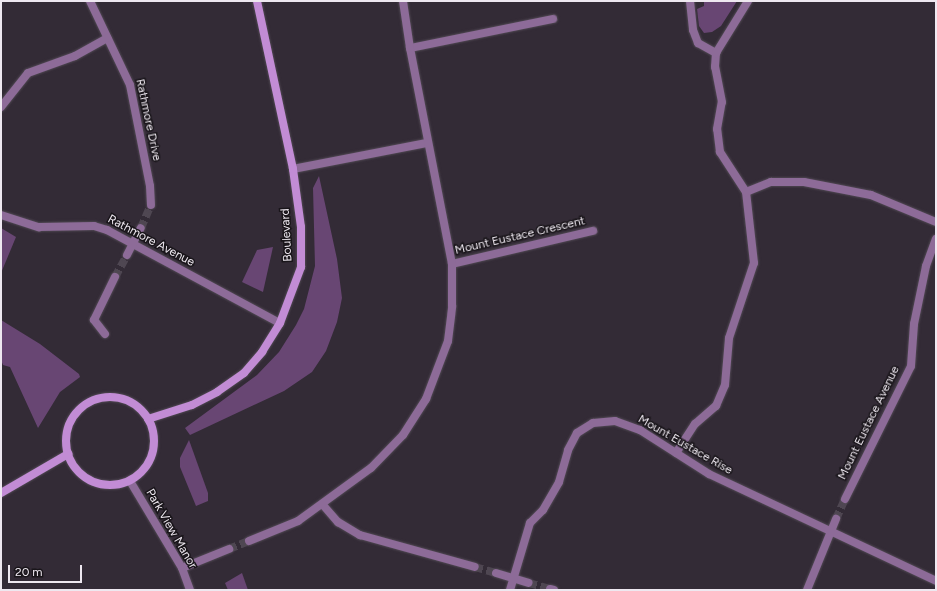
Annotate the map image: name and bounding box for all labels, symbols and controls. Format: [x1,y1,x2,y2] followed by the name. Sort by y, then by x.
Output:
[132,78,164,162] street label: Rathmore Drive
[278,208,296,262] street label: Boulevard
[105,212,197,270] street label: Rathmore Avenue
[454,214,586,258] street label: Mount Eustace Crescent
[835,364,903,482] street label: Mount Eustace Avenue
[635,412,735,478] street label: Mount Eustace Rise
[142,487,200,571] street label: Park View Manor
[10,557,84,583] scale bar
[15,565,43,579] text: 20 m

